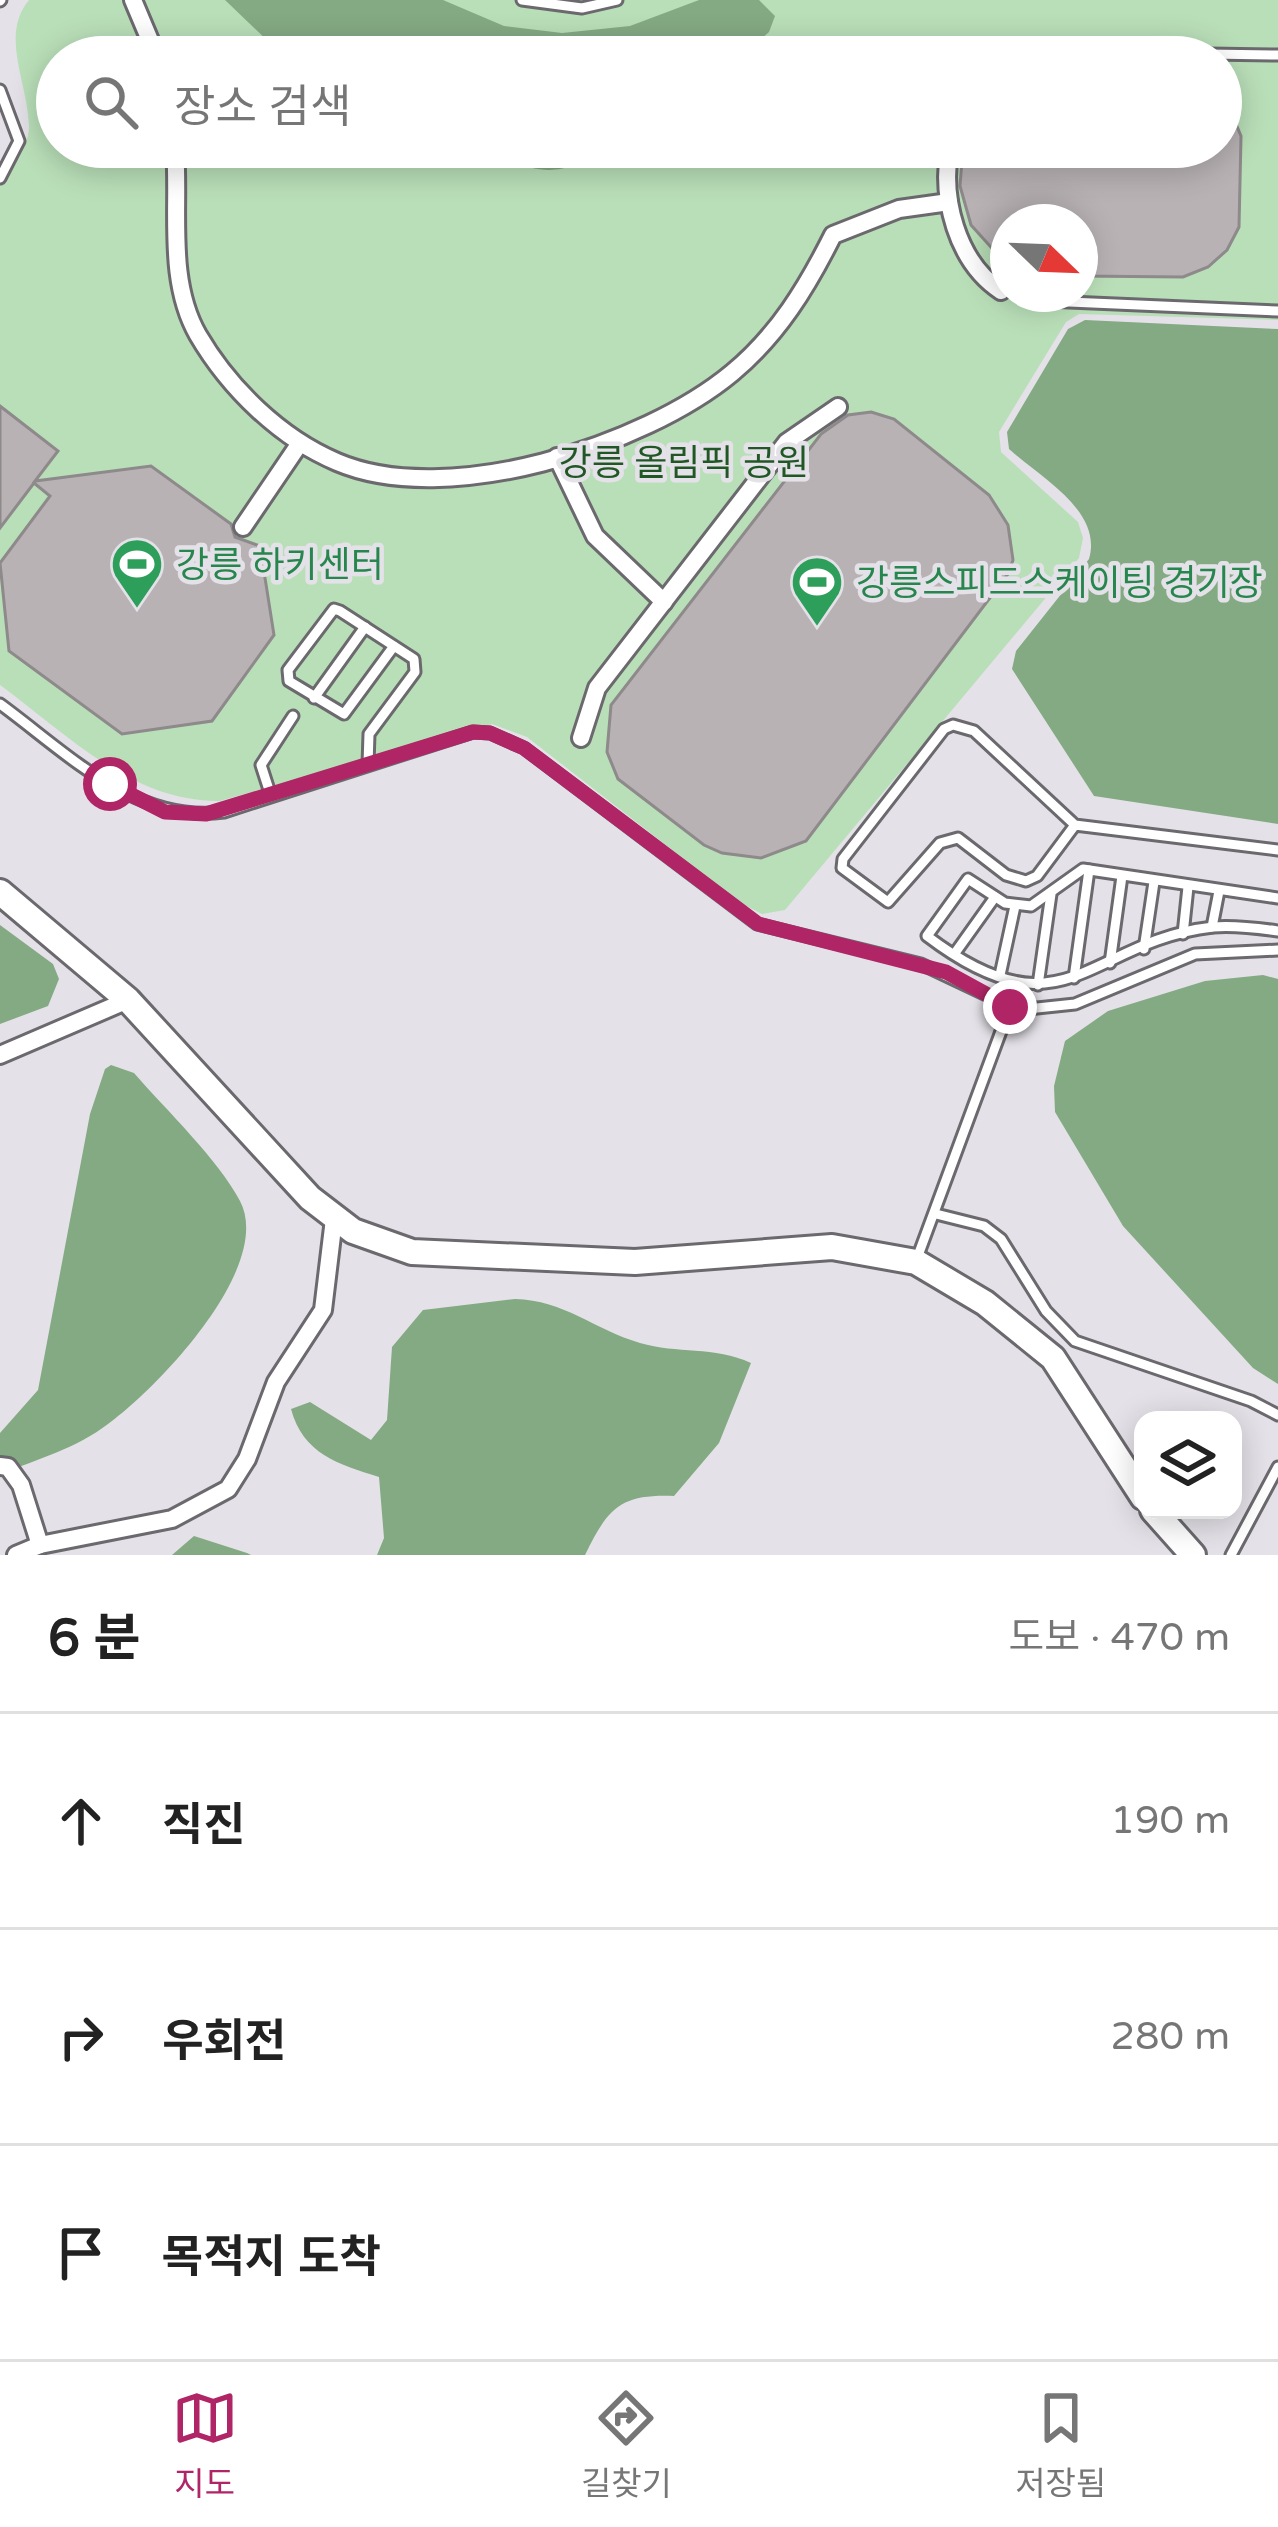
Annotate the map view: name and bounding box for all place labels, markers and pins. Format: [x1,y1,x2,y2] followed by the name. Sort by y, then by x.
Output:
[109,536,165,610] sports icon: 강릉 하키센터
[176,544,384,587] place label: 강릉 하키센터
[789,554,845,628] sports icon: 강릉스피드스케이팅 경기장
[856,562,1263,605] place label: 강릉스피드스케이팅 경기장

